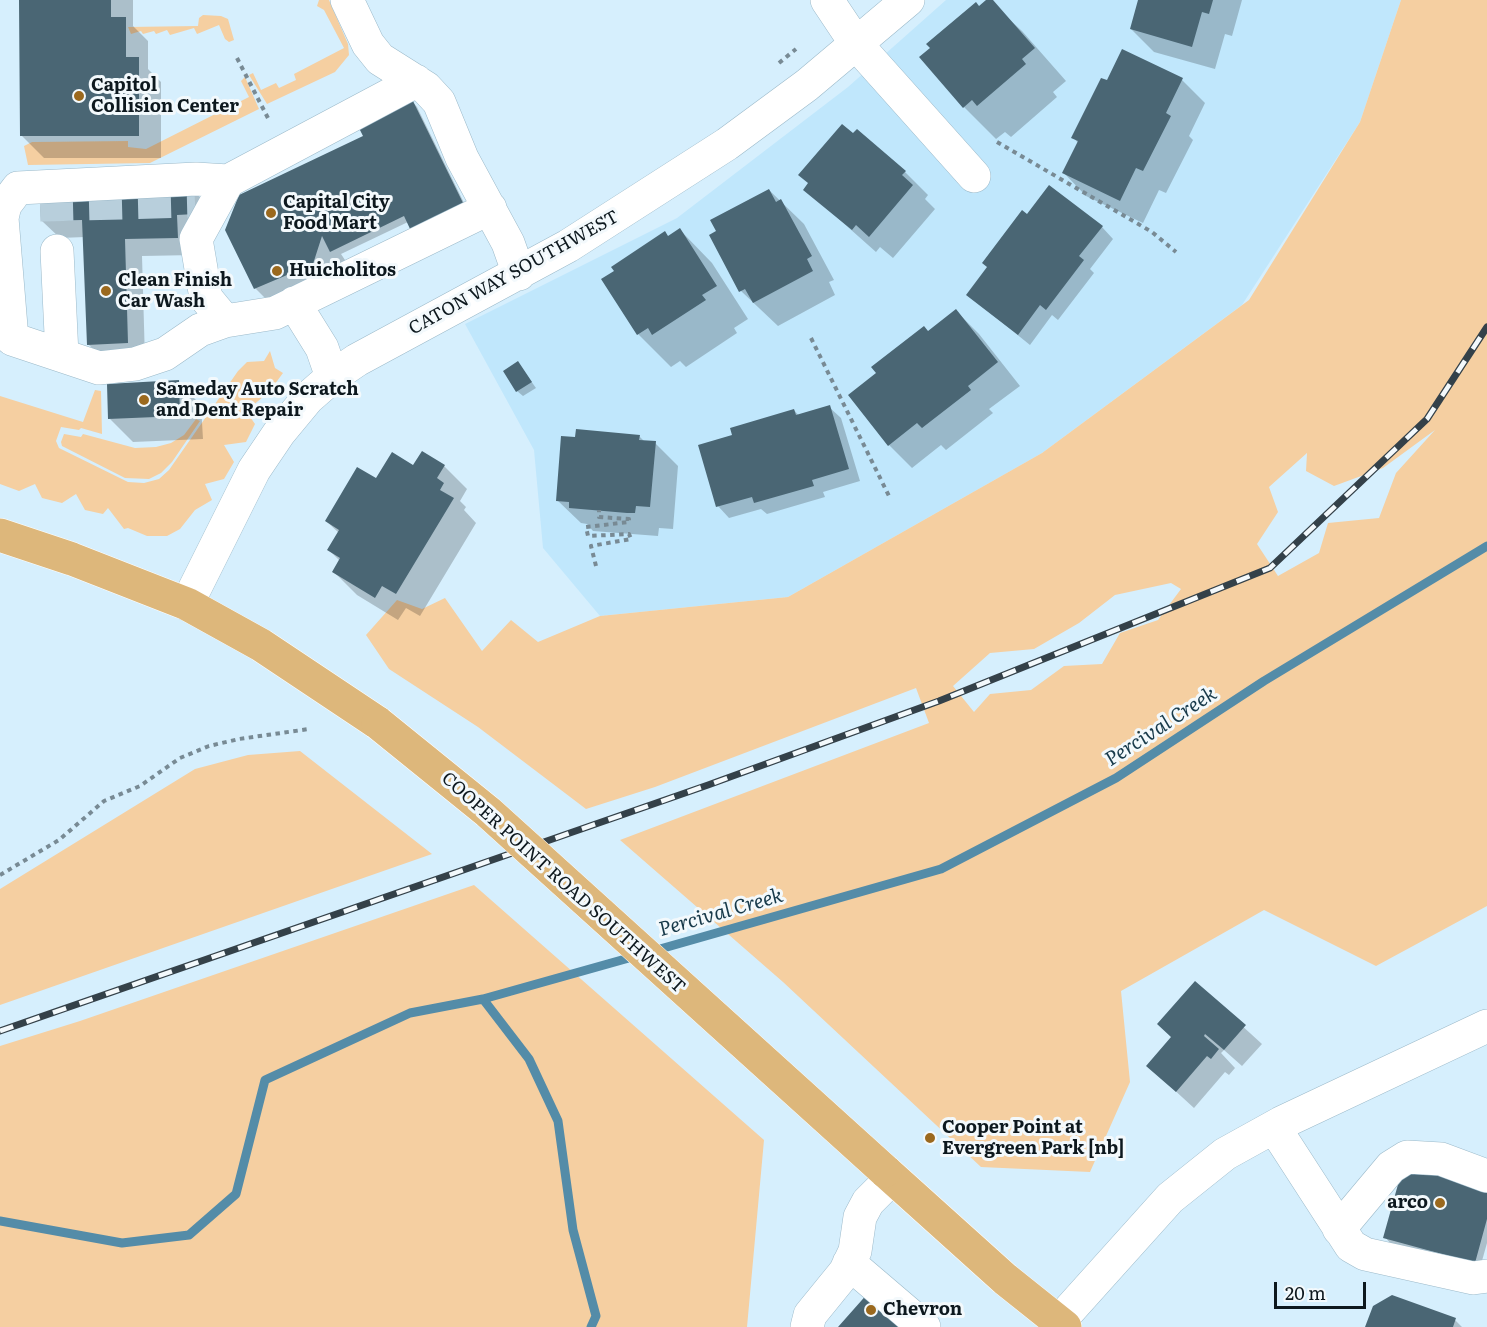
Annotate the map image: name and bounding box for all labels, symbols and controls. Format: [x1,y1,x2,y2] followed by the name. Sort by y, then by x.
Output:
[91,75,239,118] place label: Capitol Collision Center
[72,89,86,103] marker: Capitol Collision Center
[283,192,390,234] place label: Capital City Food Mart
[264,206,278,220] marker: Capital City Food Mart
[405,206,623,340] street label: CATON WAY SOUTHWEST
[289,260,396,282] place label: Huicholitos
[270,264,284,278] marker: Huicholitos
[118,270,232,312] place label: Clean Finish Car Wash
[99,284,113,298] marker: Clean Finish Car Wash
[156,379,359,422] place label: Sameday Auto Scratch and Dent Repair
[137,393,151,407] marker: Sameday Auto Scratch and Dent Repair
[1101,682,1221,772] water label: Percival Creek
[437,768,689,998] street label: COOPER POINT ROAD SOUTHWEST
[656,884,786,942] water label: Percival Creek
[942,1117,1124,1160] place label: Cooper Point at Evergreen Park [nb]
[923,1131,937,1145] marker: Cooper Point at Evergreen Park [nb]
[1387,1192,1428,1214] place label: arco
[1433,1196,1447,1210] marker: arco
[1277,1270,1368,1308] scale bar
[1285,1279,1326,1306] text: 20 m
[883,1299,962,1321] place label: Chevron
[864,1303,878,1317] marker: Chevron

